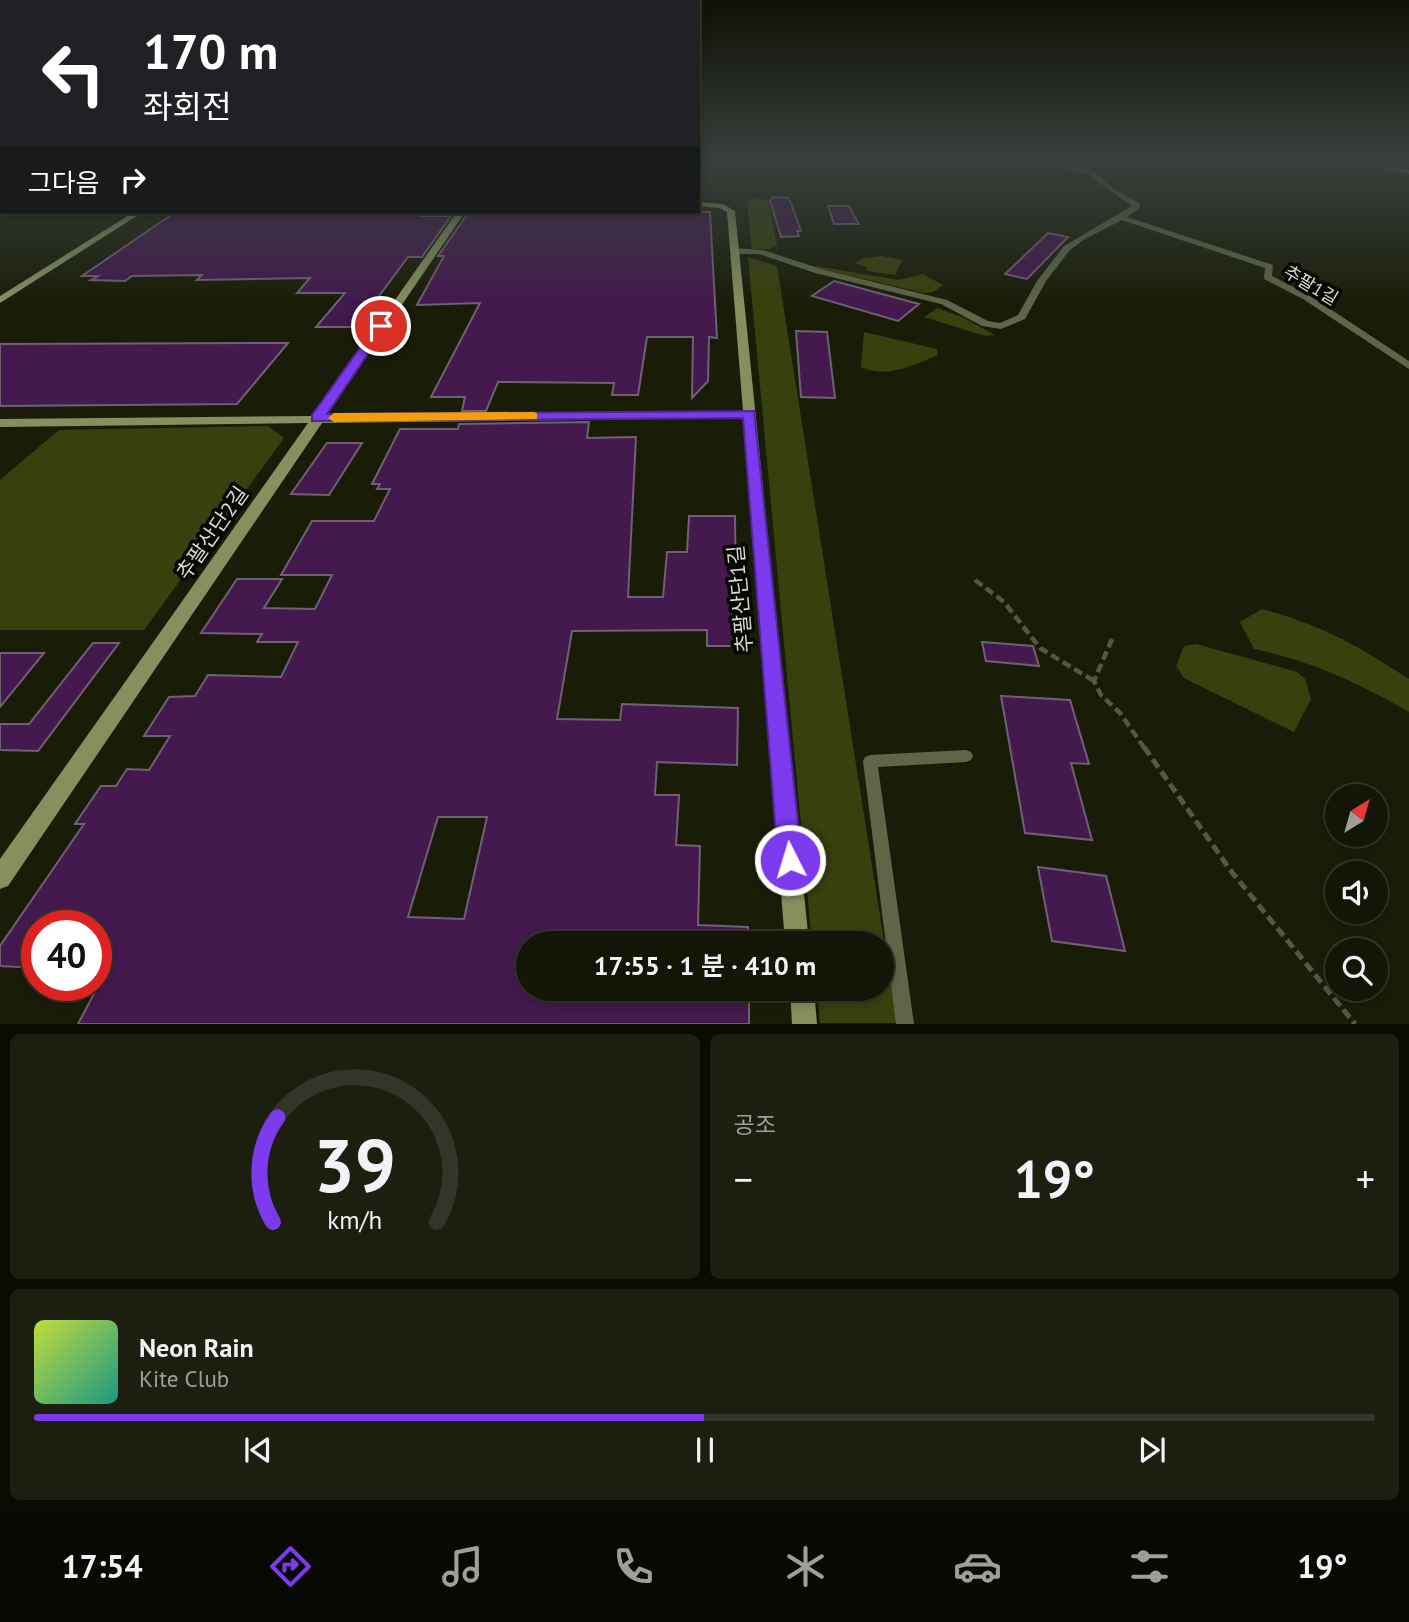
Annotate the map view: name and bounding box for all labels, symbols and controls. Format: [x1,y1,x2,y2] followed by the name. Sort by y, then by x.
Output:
[143,19,278,83] text: 170 m
[28,28,119,119] icon: left
[143,85,231,127] text: 좌회전
[114,161,152,199] icon: right
[28,166,100,199] text: 그다음
[1280,260,1342,310] street label: 추팔1길
[351,296,411,356] pin
[362,307,400,345] icon: arrive
[170,481,254,585] street label: 추팔산단2길
[722,544,758,654] street label: 추팔산단1길
[1325,784,1388,847] north arrow
[1325,784,1388,1001] map controls
[753,823,827,897] position arrow
[1325,861,1388,924] button: sound
[21,910,112,1001] speed limit sign: 40
[1325,938,1388,1001] button: search
[594,949,816,982] text: 17:55 · 1 분 · 410 m
[734,1110,776,1139] text: 공조
[313,1119,396,1213] text: 39
[1013,1145,1095,1212] text: 19°
[734,1154,753,1203] text: −
[1356,1154,1375,1203] text: +
[327,1204,382,1236] text: km/h
[139,1331,254,1364] text: Neon Rain
[139,1364,229,1393] text: Kite Club
[239,1431,277,1469] icon: previous
[686,1431,724,1469] icon: pause
[1133,1431,1171,1469] icon: next
[266,1542,315,1591] icon: directions
[438,1542,487,1591] icon: music
[609,1542,658,1591] icon: phone
[781,1542,830,1591] icon: climate
[953,1542,1002,1591] icon: car
[1125,1542,1174,1591] icon: filters
[61,1545,143,1587] text: 17:54
[1297,1545,1348,1587] text: 19°

